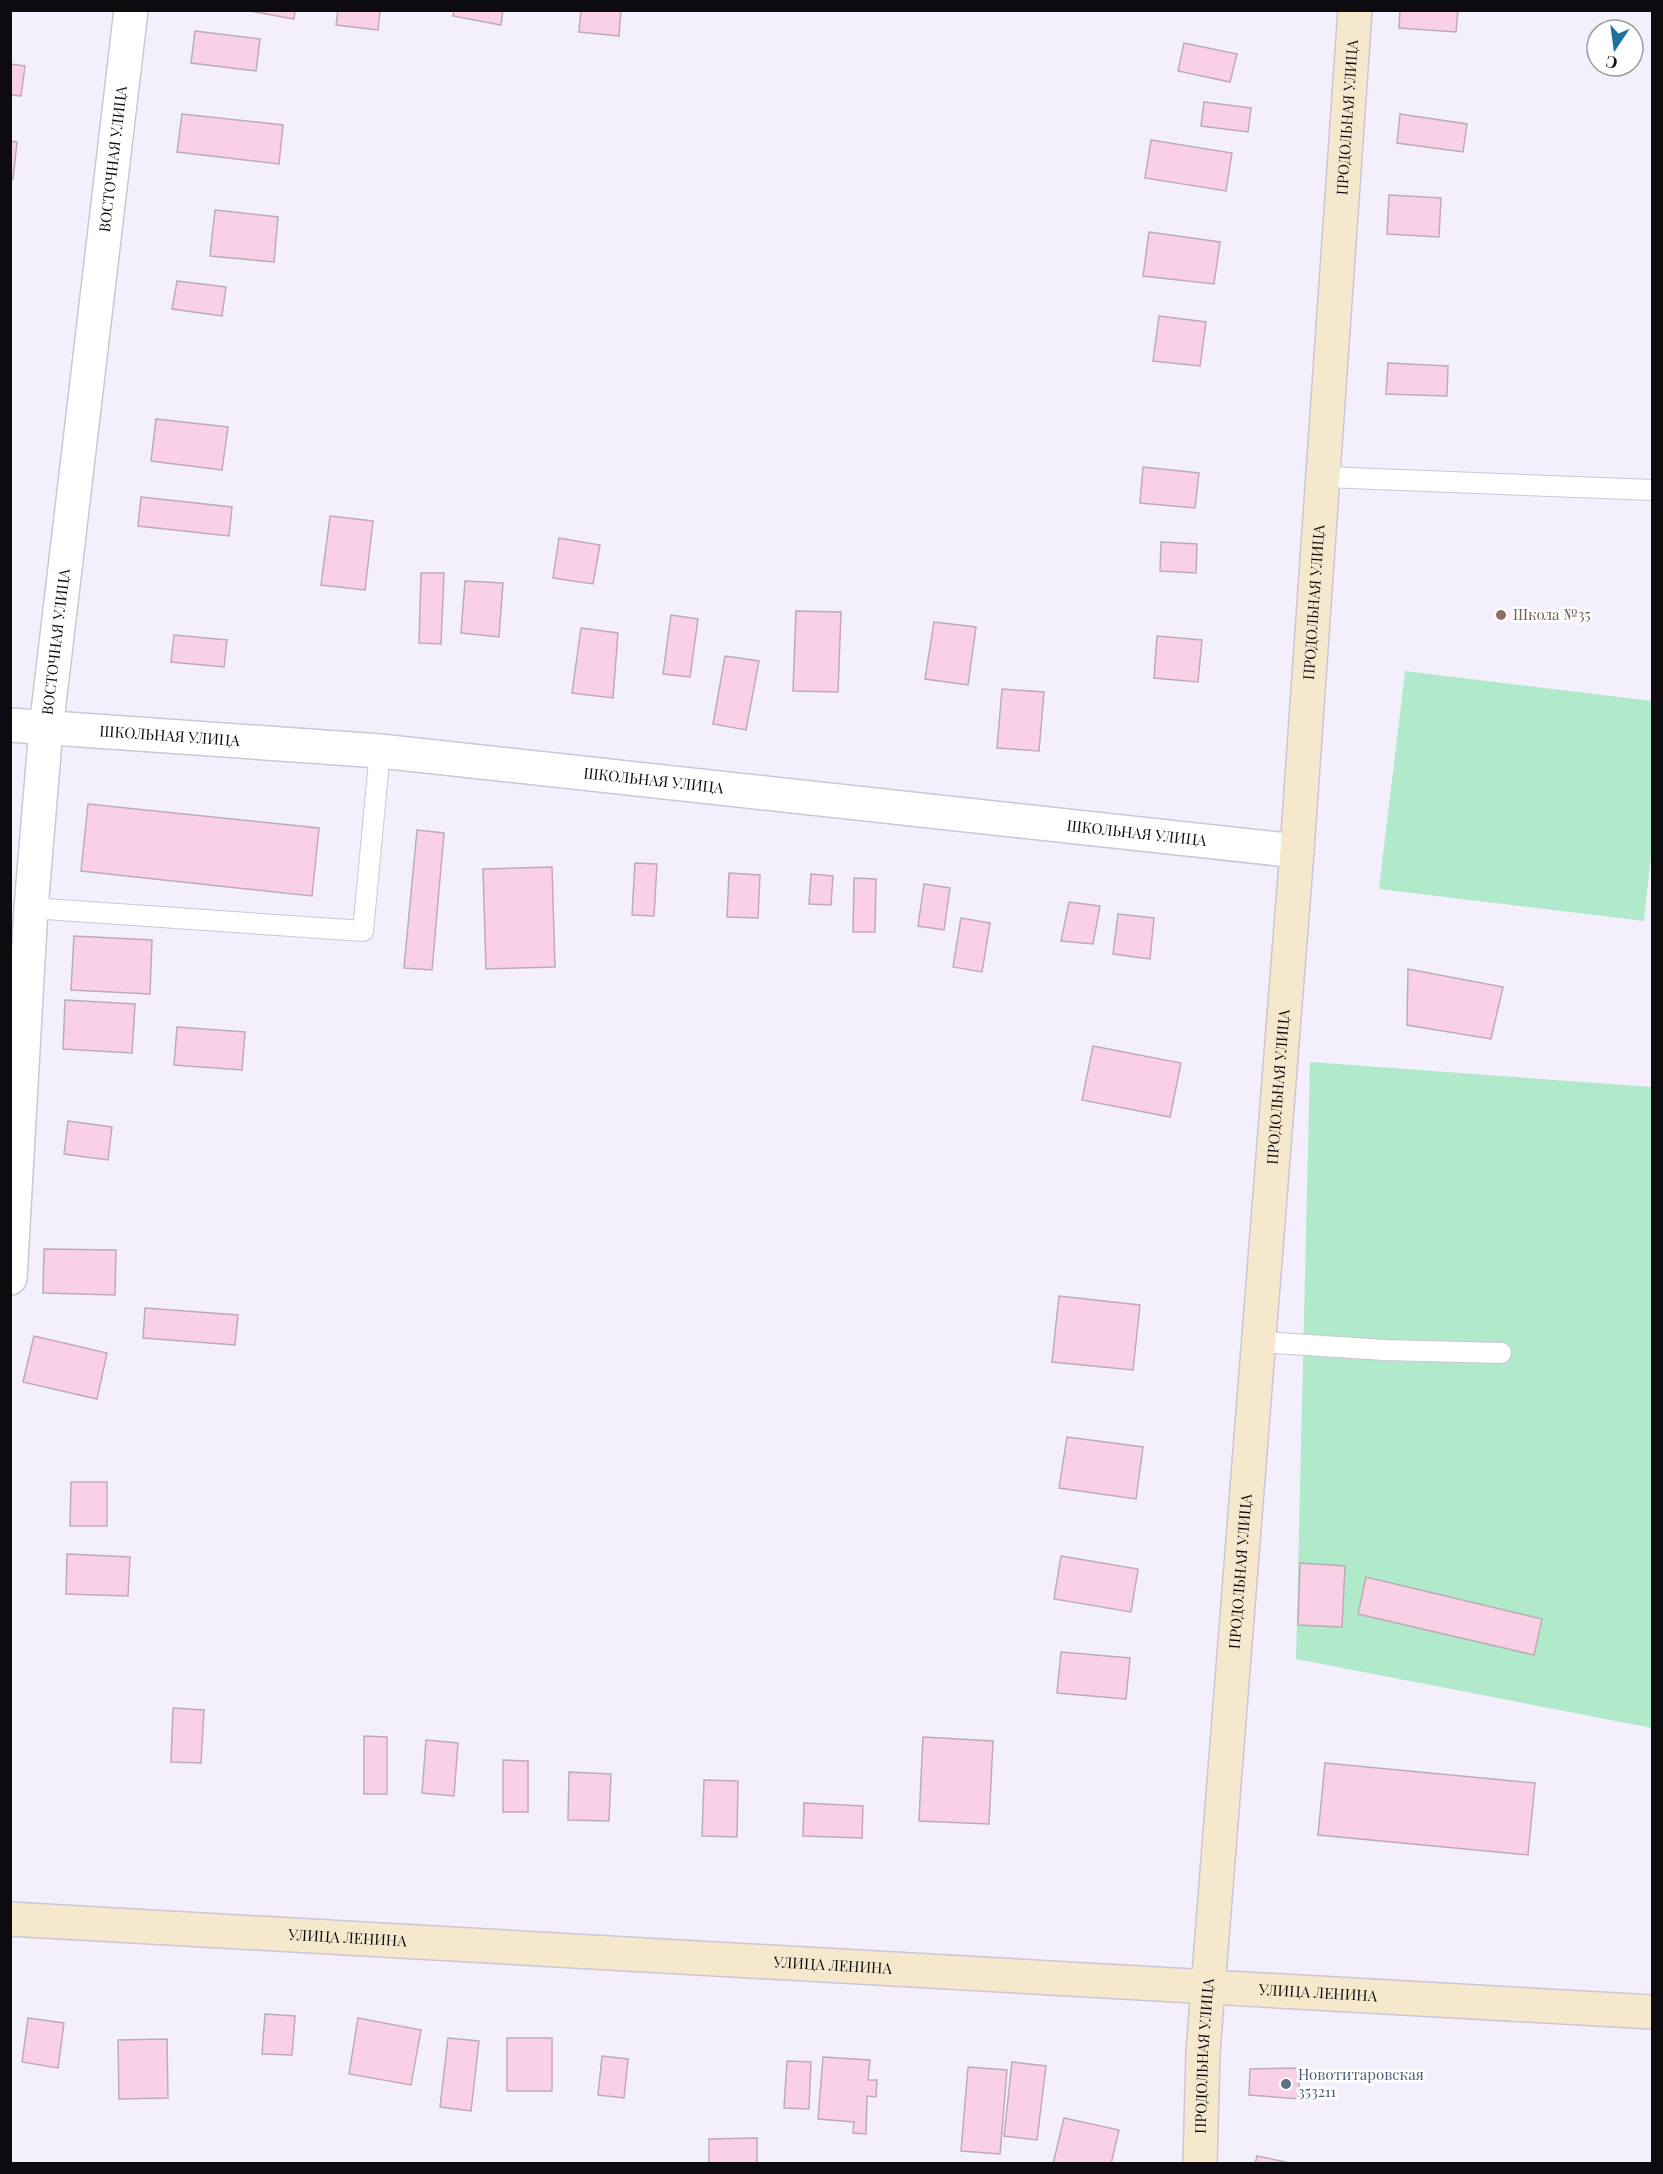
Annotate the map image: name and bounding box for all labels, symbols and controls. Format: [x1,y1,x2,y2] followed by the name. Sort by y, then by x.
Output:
[1585,18,1645,78] north arrow
[1331,38,1362,196] street label: ПРОДОЛЬНАЯ УЛИЦА
[1604,52,1619,75] text: С
[94,84,131,233] street label: ВОСТОЧНАЯ УЛИЦА
[1298,523,1329,681] street label: ПРОДОЛЬНАЯ УЛИЦА
[37,567,74,716] street label: ВОСТОЧНАЯ УЛИЦА
[1513,604,1591,624] place label: Школа №35
[1494,608,1508,622] marker: Школа №35
[99,720,241,750] street label: ШКОЛЬНАЯ УЛИЦА
[583,762,725,797] street label: ШКОЛЬНАЯ УЛИЦА
[1066,815,1208,850] street label: ШКОЛЬНАЯ УЛИЦА
[1261,1008,1294,1165] street label: ПРОДОЛЬНАЯ УЛИЦА
[1224,1492,1256,1650] street label: ПРОДОЛЬНАЯ УЛИЦА
[287,1924,408,1950] street label: УЛИЦА ЛЕНИНА
[772,1951,893,1978] street label: УЛИЦА ЛЕНИНА
[1190,1977,1218,2134] street label: ПРОДОЛЬНАЯ УЛИЦА
[1257,1979,1378,2005] street label: УЛИЦА ЛЕНИНА
[1298,2064,1424,2101] place label: Новотитаровская 353211
[1279,2077,1293,2091] marker: Новотитаровская 353211

